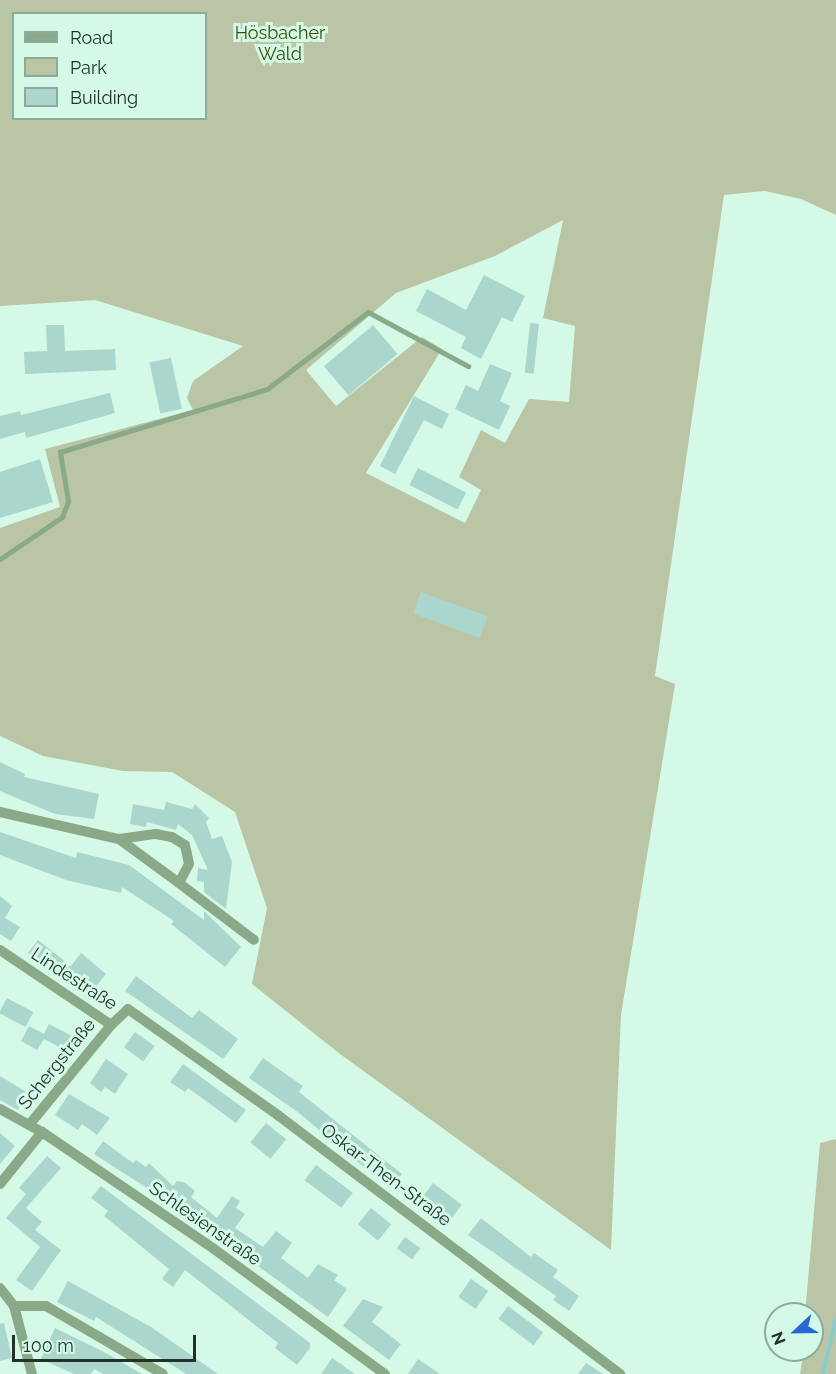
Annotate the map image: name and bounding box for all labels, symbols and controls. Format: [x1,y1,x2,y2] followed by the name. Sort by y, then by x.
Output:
[12,12,207,120] legend
[235,23,325,66] park label: Hösbacher Wald
[70,27,113,48] text: Road
[70,57,107,78] text: Park
[70,87,138,108] text: Building
[27,943,121,1015] street label: Lindestraße
[14,1014,100,1114] street label: Schergstraße
[317,1119,455,1231] street label: Oskar-Then-Straße
[145,1177,265,1271] street label: Schlesienstraße
[764,1302,824,1362] north arrow
[15,1323,200,1361] scale bar
[768,1329,790,1347] text: N
[23,1335,74,1356] text: 100 m

